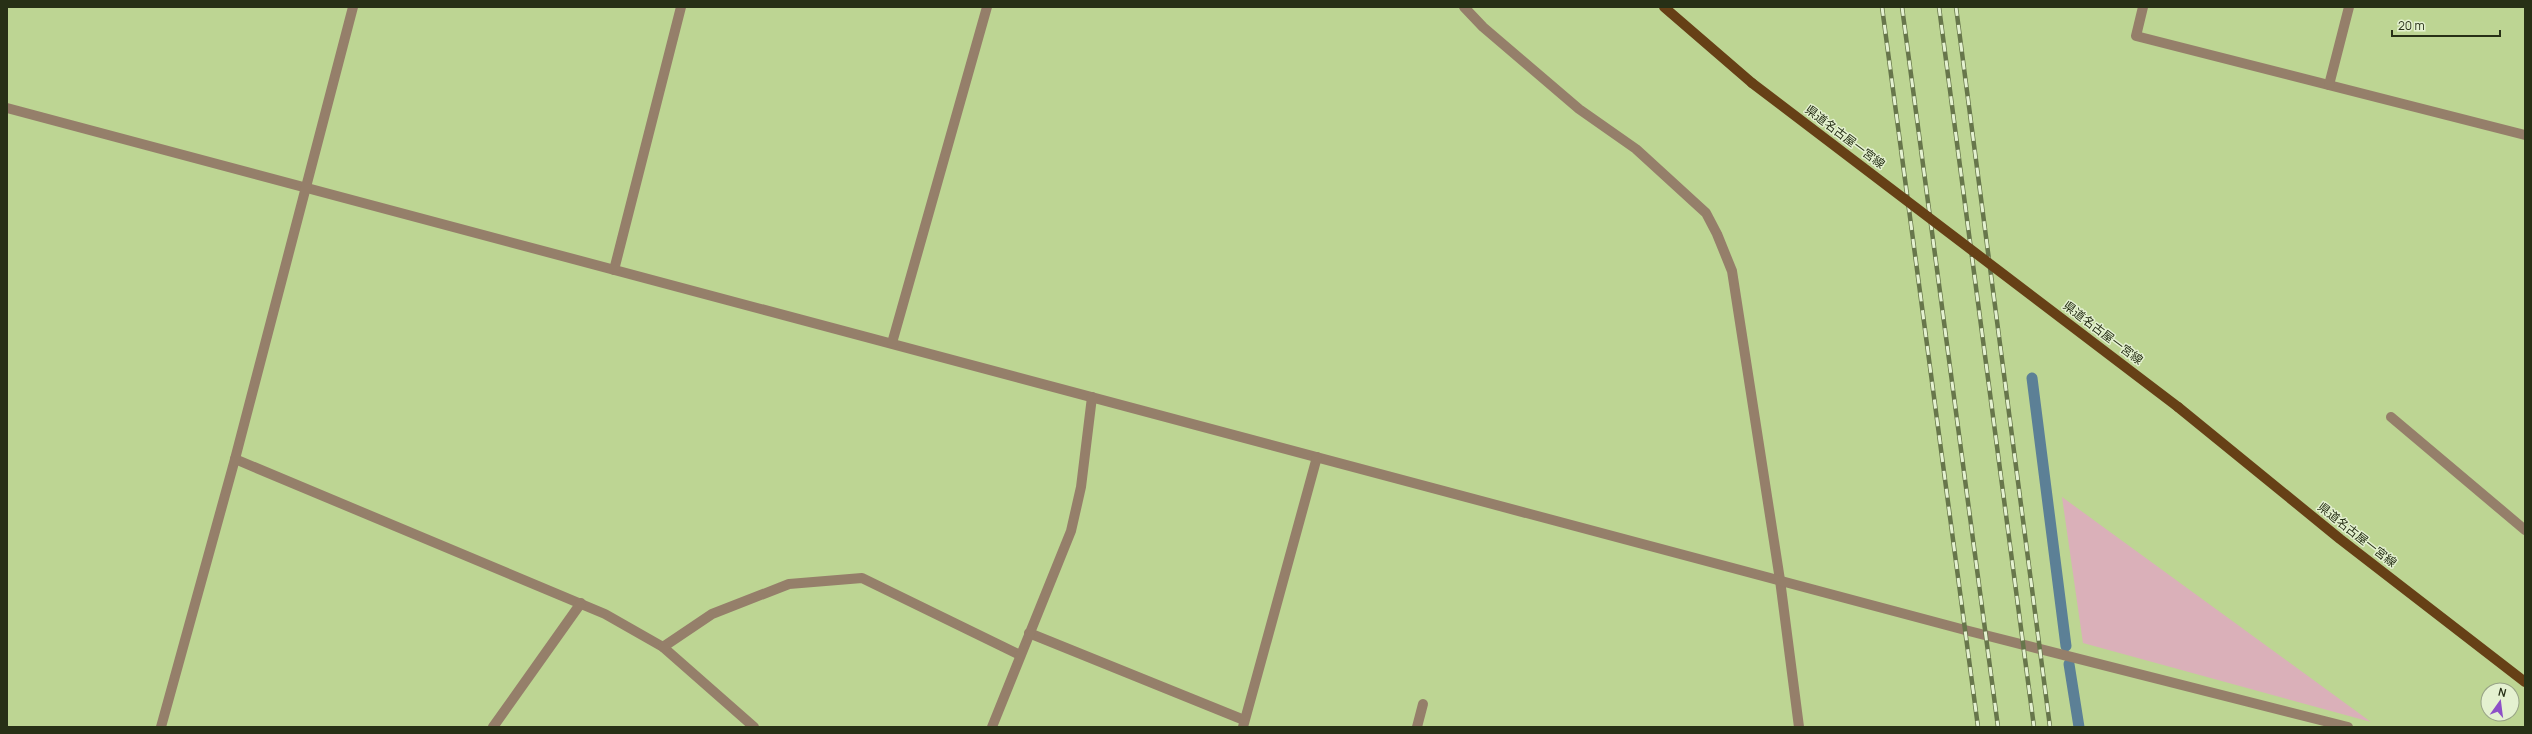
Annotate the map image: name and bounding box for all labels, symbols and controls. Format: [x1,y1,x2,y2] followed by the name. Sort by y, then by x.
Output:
[2392,12,2500,38] scale bar
[2398,17,2425,34] text: 20 m
[1802,101,1889,172] street label: 県道名古屋一宮線
[2060,297,2147,368] street label: 県道名古屋一宮線
[2314,498,2400,571] street label: 県道名古屋一宮線
[2480,682,2520,722] north arrow
[2497,684,2508,700] text: N

